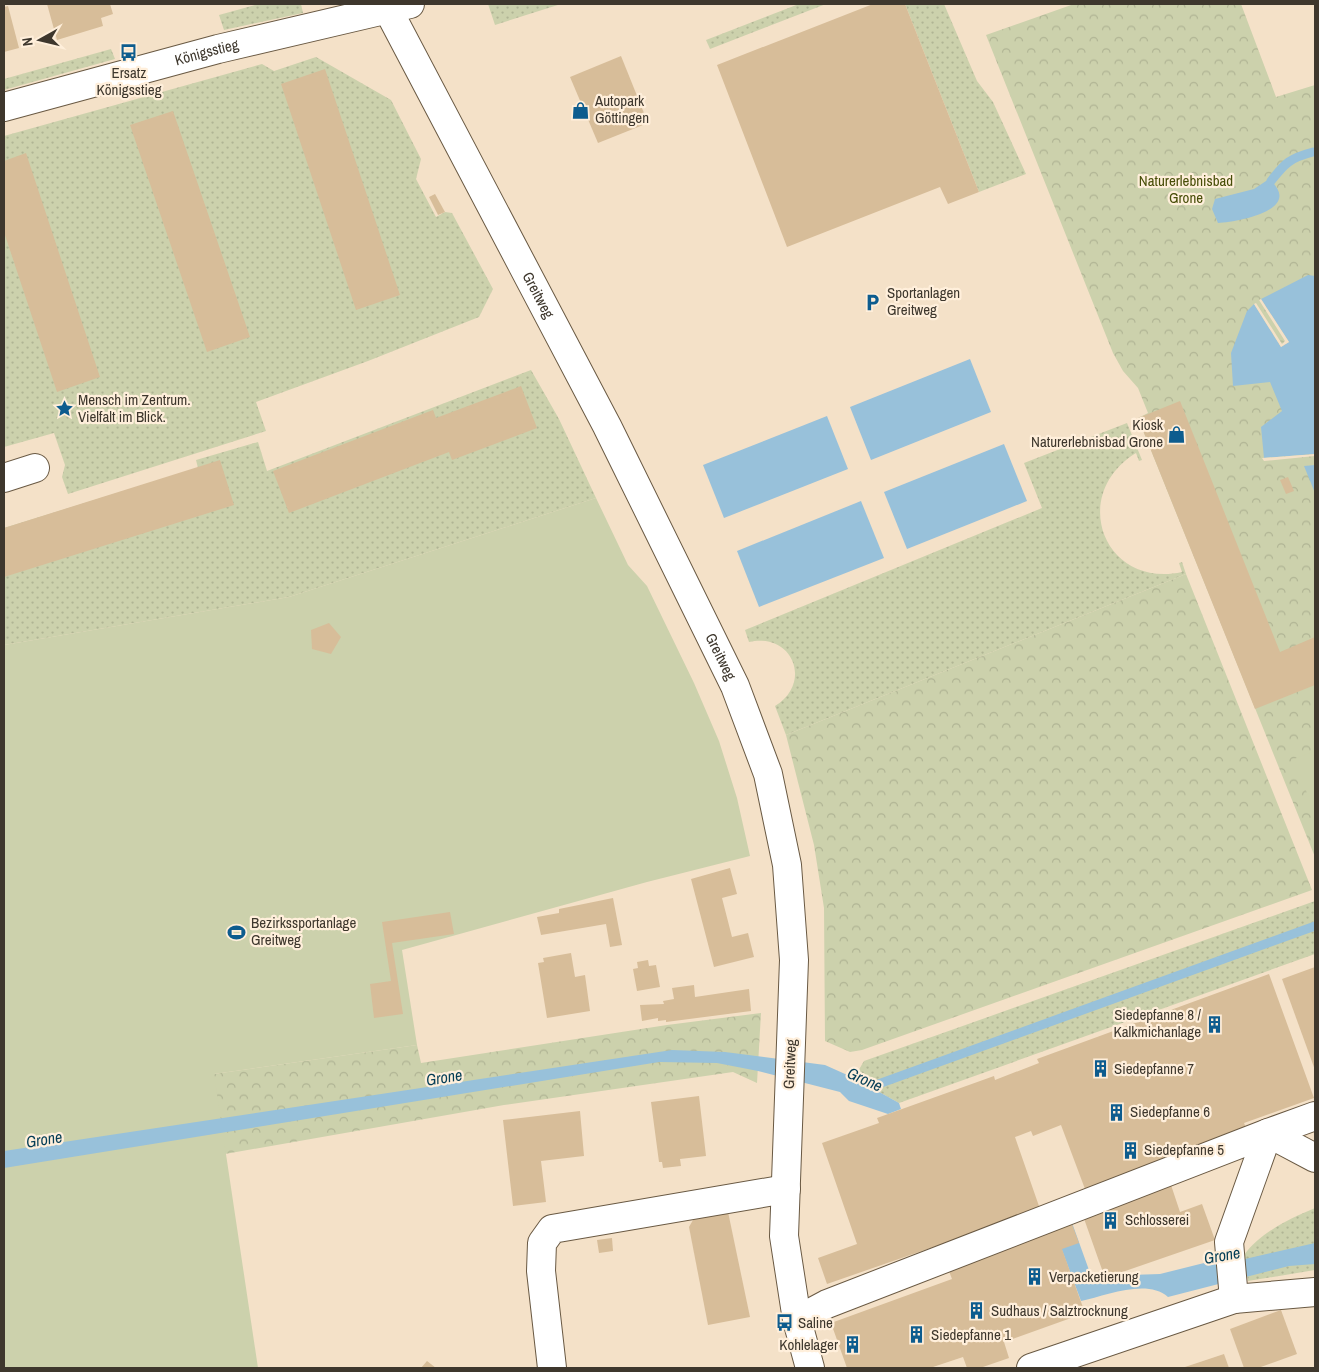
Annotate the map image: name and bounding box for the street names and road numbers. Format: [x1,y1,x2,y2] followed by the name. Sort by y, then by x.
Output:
[172,34,241,70] street label: Königsstieg
[518,268,560,322] street label: Greitweg
[701,629,742,684] street label: Greitweg
[778,1038,801,1089] street label: Greitweg

